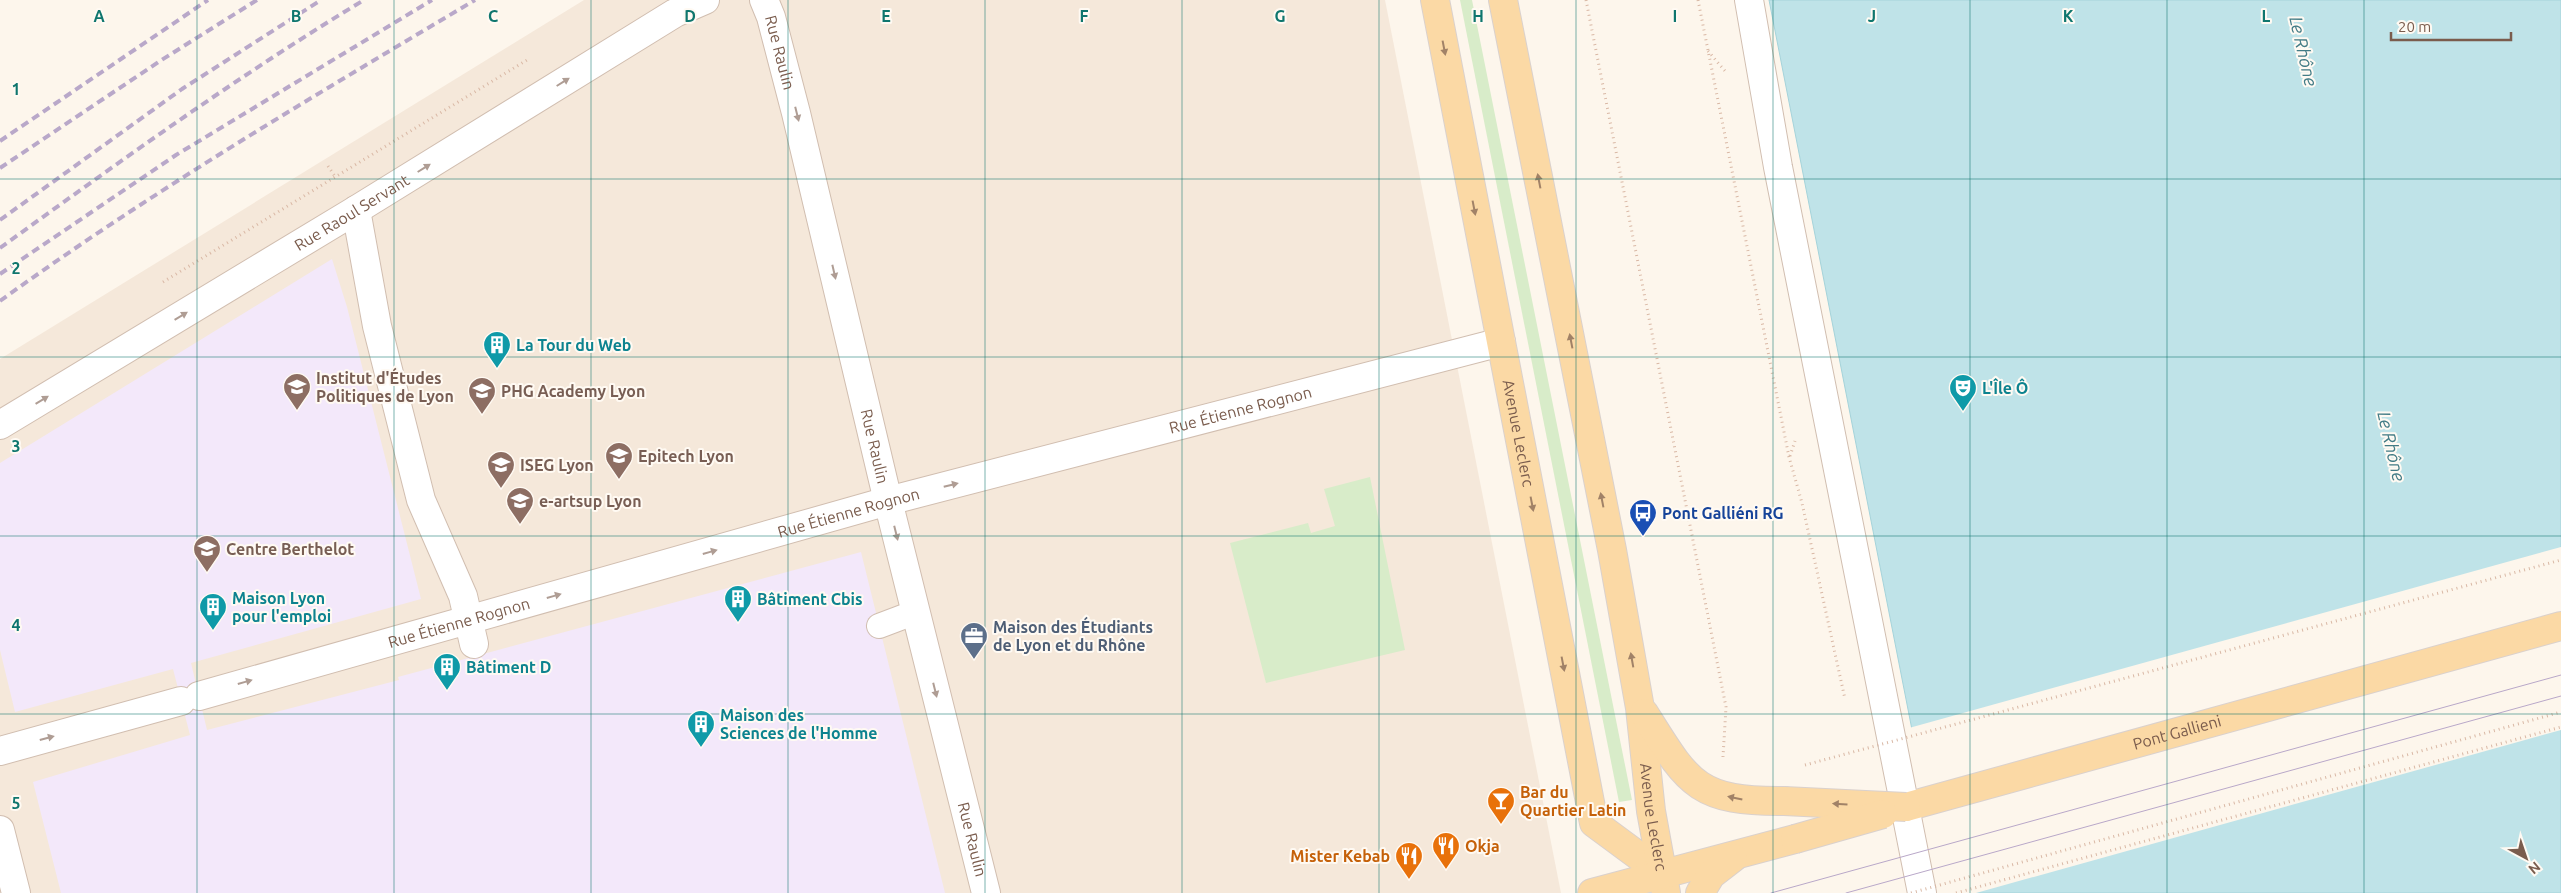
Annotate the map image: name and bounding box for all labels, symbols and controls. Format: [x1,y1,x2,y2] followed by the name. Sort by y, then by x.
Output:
[93,7,105,25] text: A
[291,7,301,25] text: B
[488,7,498,25] text: C
[684,7,696,25] text: D
[881,7,891,25] text: E
[1080,7,1089,25] text: F
[1274,7,1286,25] text: G
[1472,7,1484,25] text: H
[1673,7,1677,25] text: I
[1868,7,1876,25] text: J
[2063,7,2074,25] text: K
[2262,7,2271,25] text: L
[2391,10,2511,42] scale bar
[762,13,799,92] street label: Rue Raulin
[2286,14,2322,88] water label: Le Rhône
[2398,18,2431,35] text: 20 m
[1440,40,1448,55] one-way arrow
[556,78,569,87] one-way arrow
[11,80,21,98] text: 1
[793,107,801,122] one-way arrow
[418,163,431,173] one-way arrow
[291,170,413,254] street label: Rue Raoul Servant
[1535,174,1543,189] one-way arrow
[1471,200,1479,216] one-way arrow
[11,259,21,277] text: 2
[830,265,838,280] one-way arrow
[174,311,187,320] one-way arrow
[482,330,512,369] building icon: La Tour du Web
[1566,332,1574,348] one-way arrow
[516,336,631,354] place label: La Tour du Web
[316,367,454,405] place label: Institut d'Études Politiques de Lyon
[282,372,312,411] school or university icon: Institut d'Études Politiques de Lyon
[1948,373,1978,412] theatre icon: L'Île Ô
[467,376,497,415] school or university icon: PHG Academy Lyon
[1982,377,2028,397] place label: L'Île Ô
[1500,378,1538,489] street label: Avenue Leclerc
[501,382,645,400] place label: PHG Academy Lyon
[1167,383,1313,437] street label: Rue Étienne Rognon
[35,395,48,404] one-way arrow
[857,407,893,485] street label: Rue Raulin
[2374,409,2410,483] water label: Le Rhône
[11,437,21,455] text: 3
[604,441,634,480] school or university icon: Epitech Lyon
[638,447,734,465] place label: Epitech Lyon
[486,450,516,489] school or university icon: ISEG Lyon
[520,456,594,474] place label: ISEG Lyon
[943,481,958,489] one-way arrow
[776,484,921,541] street label: Rue Étienne Rognon
[505,486,535,525] school or university icon: e-artsup Lyon
[539,492,642,510] place label: e-artsup Lyon
[1598,493,1606,508] one-way arrow
[1529,497,1537,513] one-way arrow
[1628,498,1658,537] bus stop icon: Pont Galliéni RG
[1662,504,1784,522] place label: Pont Galliéni RG
[892,525,900,540] one-way arrow
[192,534,222,573] school or university icon: Centre Berthelot
[226,540,354,558] place label: Centre Berthelot
[703,547,718,555] one-way arrow
[723,584,753,623] building icon: Bâtiment Cbis
[232,589,331,625] place label: Maison Lyon pour l'emploi
[757,590,863,608] place label: Bâtiment Cbis
[198,592,228,631] building icon: Maison Lyon pour l'emploi
[546,592,561,600] one-way arrow
[386,594,532,651] street label: Rue Étienne Rognon
[11,616,21,634] text: 4
[993,616,1153,654] place label: Maison des Étudiants de Lyon et du Rhône
[959,621,989,660] office icon: Maison des Étudiants de Lyon et du Rhône
[432,652,462,691] building icon: Bâtiment D
[1627,652,1635,668] one-way arrow
[1559,656,1567,672] one-way arrow
[466,658,551,676] place label: Bâtiment D
[238,678,253,686] one-way arrow
[931,683,939,698] one-way arrow
[720,706,877,742] place label: Maison des Sciences de l'Homme
[686,709,716,748] building icon: Maison des Sciences de l'Homme
[2131,711,2223,753] street label: Pont Gallieni
[40,733,55,741] one-way arrow
[1637,762,1671,873] street label: Avenue Leclerc
[1520,783,1626,819] place label: Bar du Quartier Latin
[1486,786,1516,825] bar icon: Bar du Quartier Latin
[11,794,21,812] text: 5
[1728,794,1743,802] one-way arrow
[1831,799,1847,807] one-way arrow
[955,800,991,878] street label: Rue Raulin
[1431,831,1461,870] restaurant icon: Okja
[2501,833,2551,883] north arrow
[1465,837,1500,855] place label: Okja
[1394,841,1424,880] restaurant icon: Mister Kebab
[1290,847,1390,865] place label: Mister Kebab
[2525,858,2544,877] text: N

